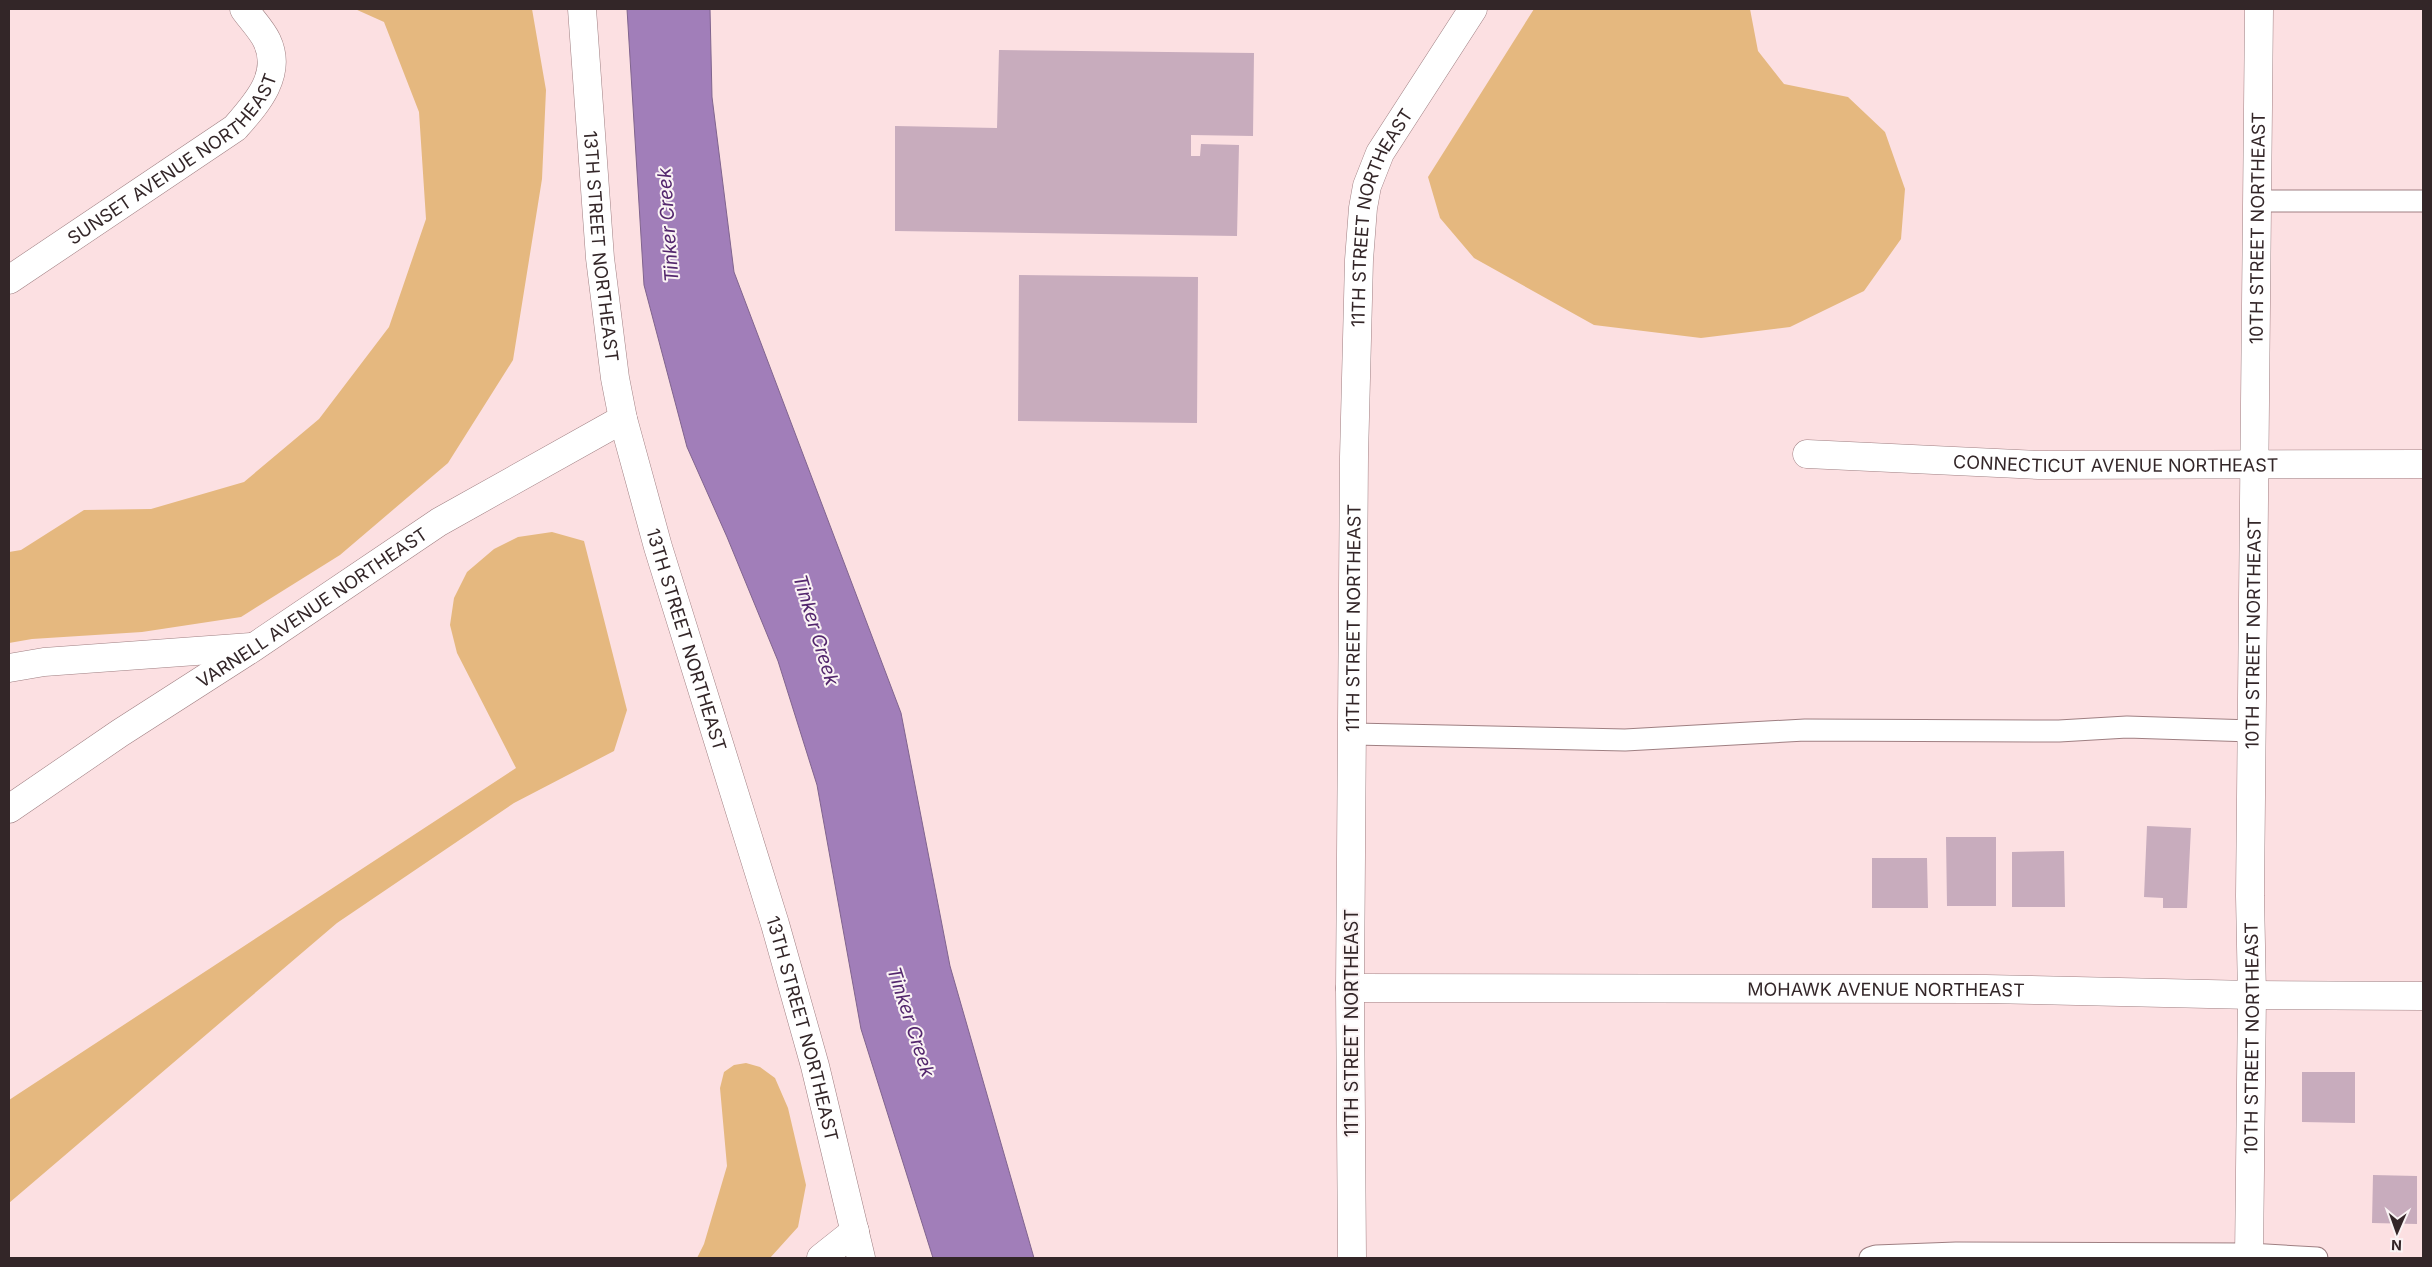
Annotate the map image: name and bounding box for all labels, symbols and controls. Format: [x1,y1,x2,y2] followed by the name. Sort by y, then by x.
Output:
[63,70,281,248] street label: SUNSET AVENUE NORTHEAST
[1347,104,1417,327] street label: 11TH STREET NORTHEAST
[2245,112,2268,344] street label: 10TH STREET NORTHEAST
[580,130,623,363] street label: 13TH STREET NORTHEAST
[652,166,683,283] water label: Tinker Creek
[1953,450,2278,476] street label: CONNECTICUT AVENUE NORTHEAST
[1341,504,1364,732] street label: 11TH STREET NORTHEAST
[2241,517,2264,749] street label: 10TH STREET NORTHEAST
[193,523,431,692] street label: VARNELL AVENUE NORTHEAST
[643,526,731,754] street label: 13TH STREET NORTHEAST
[788,572,844,689] water label: Tinker Creek
[1341,909,1362,1137] street label: 11TH STREET NORTHEAST
[763,913,843,1143] street label: 13TH STREET NORTHEAST
[2240,922,2263,1154] street label: 10TH STREET NORTHEAST
[882,964,940,1081] water label: Tinker Creek
[1747,978,2025,1000] street label: MOHAWK AVENUE NORTHEAST
[2372,1207,2422,1257] north arrow
[2391,1237,2402,1254] text: N

